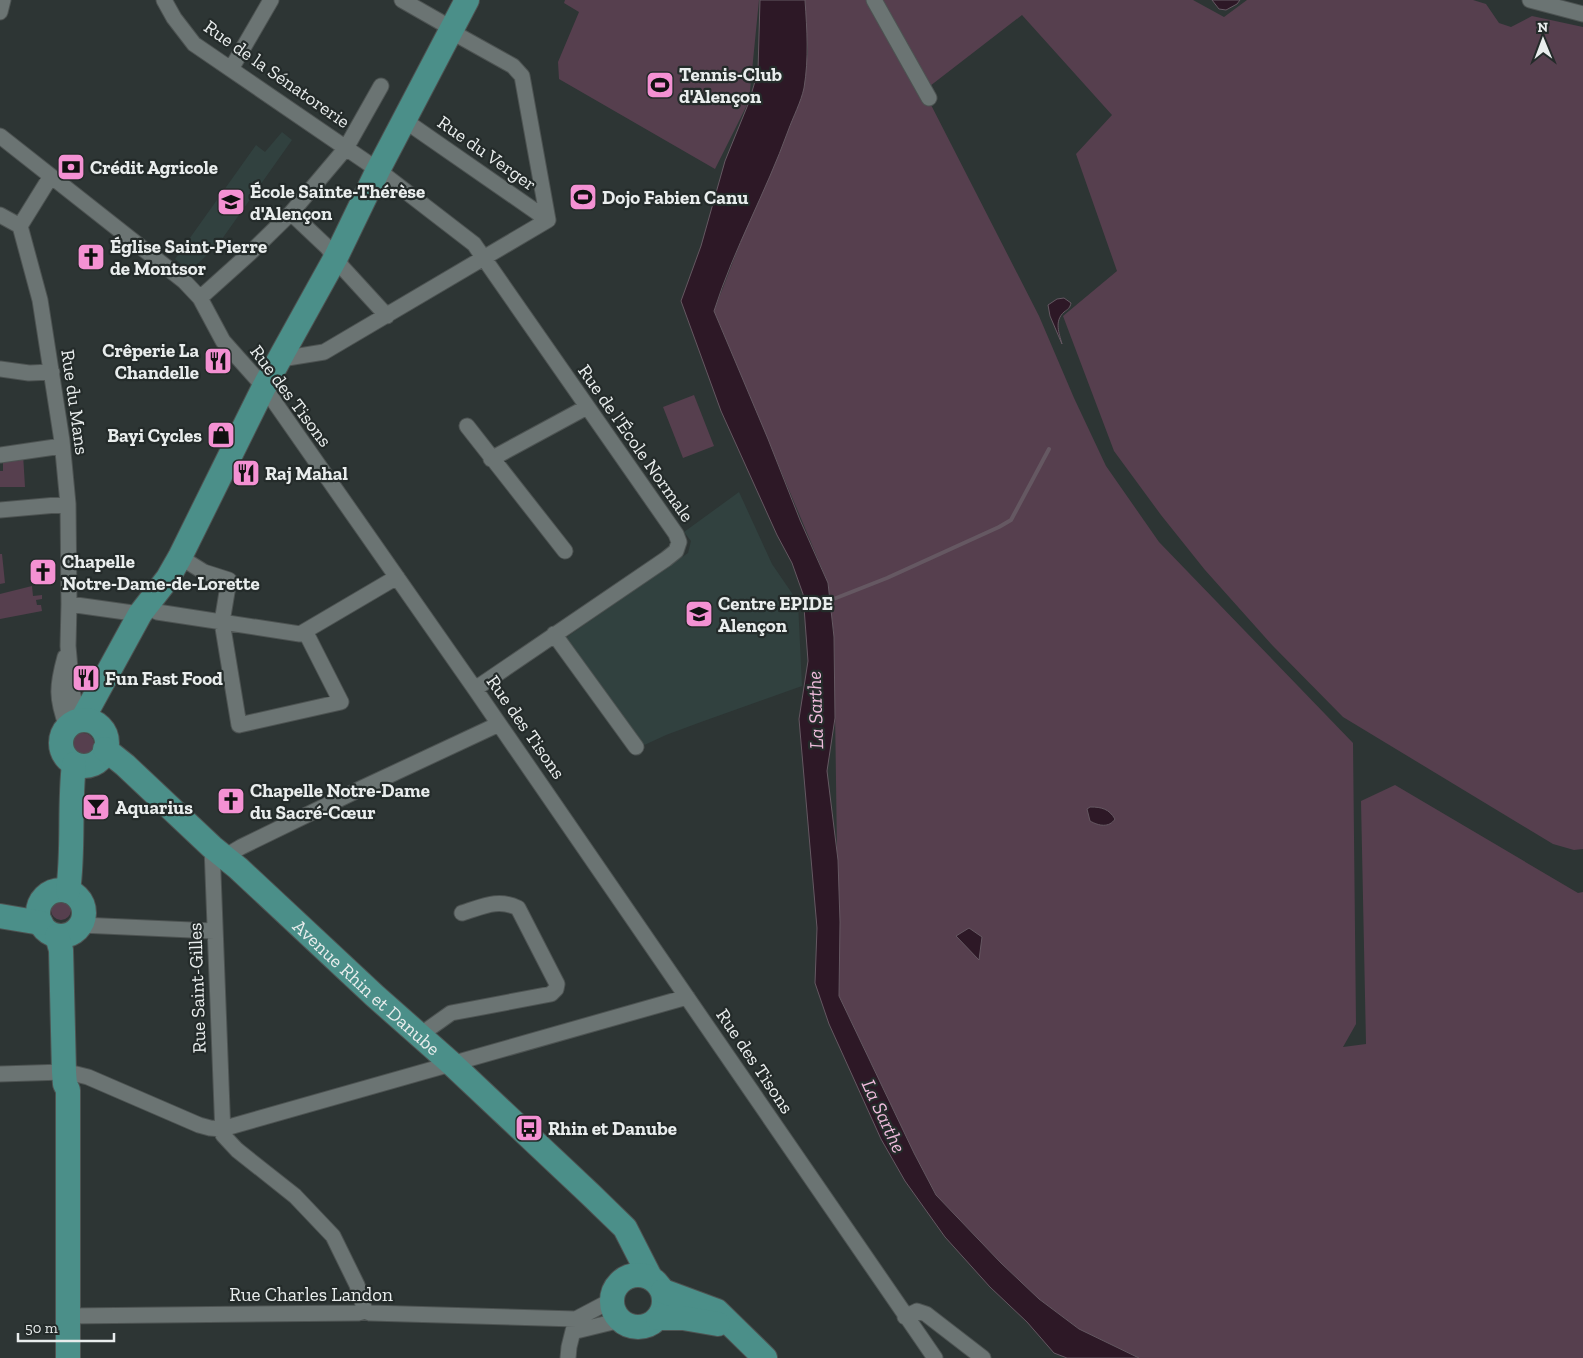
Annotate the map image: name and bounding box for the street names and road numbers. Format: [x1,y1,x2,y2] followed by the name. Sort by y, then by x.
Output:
[200,15,354,133] street label: Rue de la Sénatorerie
[433,110,541,196] street label: Rue du Verger
[245,340,337,452] street label: Rue des Tisons
[56,348,94,456] street label: Rue du Mans
[573,360,699,526] street label: Rue de l'École Normale
[482,671,570,783] street label: Rue des Tisons
[289,914,445,1060] street label: Avenue Rhin et Danube
[183,922,211,1054] street label: Rue Saint-Gilles
[711,1004,799,1118] street label: Rue des Tisons
[229,1283,393,1306] street label: Rue Charles Landon

